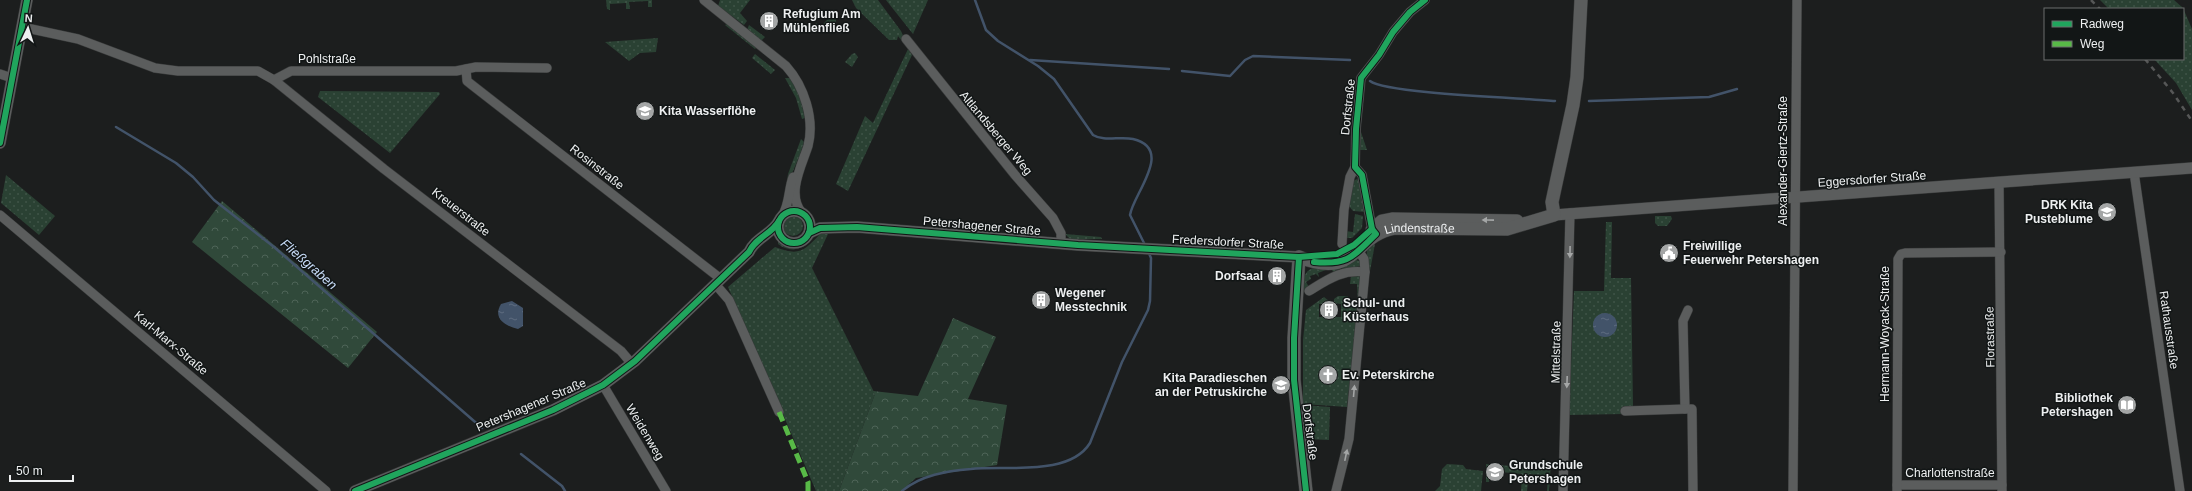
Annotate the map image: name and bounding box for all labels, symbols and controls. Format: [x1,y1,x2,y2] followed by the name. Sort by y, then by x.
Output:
[783,7,861,35] place label: Refugium Am Mühlenfließ
[8,8,48,48] north arrow
[2044,8,2184,60] legend
[758,10,780,32] building icon: Refugium Am Mühlenfließ
[24,12,33,24] text: N
[2080,17,2124,31] text: Radweg
[2080,37,2104,51] text: Weg
[298,52,356,66] street label: Pohlstraße
[1338,78,1358,136] street label: Dorfstraße
[957,88,1035,178] street label: Altlandsberger Weg
[1776,96,1790,226] street label: Alexander-Giertz-Straße
[634,100,656,122] school or university icon: Kita Wasserflöhe
[659,104,756,118] place label: Kita Wasserflöhe
[567,142,627,193] street label: Rosinstraße
[1817,168,1927,190] street label: Eggersdorfer Straße
[429,185,493,239] street label: Kreuerstraße
[2025,198,2093,226] place label: DRK Kita Pusteblume
[2096,201,2118,223] school or university icon: DRK Kita Pusteblume
[923,214,1042,238] street label: Petershagener Straße
[1481,217,1494,223] one-way arrow
[1383,221,1455,237] street label: Lindenstraße
[1172,232,1285,252] street label: Fredersdorfer Straße
[278,236,340,292] water label: Fließgraben
[1683,239,1819,267] place label: Freiwillige Feuerwehr Petershagen
[1658,242,1680,264] public building icon: Freiwillige Feuerwehr Petershagen
[1567,246,1573,259] one-way arrow
[1266,265,1288,287] building icon: Dorfsaal
[1878,266,1892,402] street label: Hermann-Woyack-Straße
[1215,269,1263,283] place label: Dorfsaal
[1055,286,1127,314] place label: Wegener Messtechnik
[1030,289,1052,311] building icon: Wegener Messtechnik
[2157,290,2181,370] street label: Rathausstraße
[1343,296,1409,324] place label: Schul- und Küsterhaus
[1318,299,1340,321] building icon: Schul- und Küsterhaus
[1982,306,1998,368] street label: Florastraße
[131,308,211,378] street label: Karl-Marx-Straße
[1548,320,1564,383] street label: Mittelstraße
[1317,364,1339,386] church icon: Ev. Peterskirche
[1342,368,1435,382] place label: Ev. Peterskirche
[1155,371,1267,399] place label: Kita Paradieschen an der Petruskirche
[1270,374,1292,396] school or university icon: Kita Paradieschen an der Petruskirche
[474,375,588,435] street label: Petershagener Straße
[1564,376,1570,389] one-way arrow
[1350,385,1357,397] one-way arrow
[2041,391,2113,419] place label: Bibliothek Petershagen
[2116,394,2138,416] library icon: Bibliothek Petershagen
[623,402,667,462] street label: Weidenweg
[1300,403,1320,461] street label: Dorfstraße
[1343,449,1349,461] one-way arrow
[10,457,73,483] scale bar
[1509,458,1583,486] place label: Grundschule Petershagen
[1484,461,1506,483] school or university icon: Grundschule Petershagen
[16,464,43,478] text: 50 m
[1905,466,1995,480] street label: Charlottenstraße

